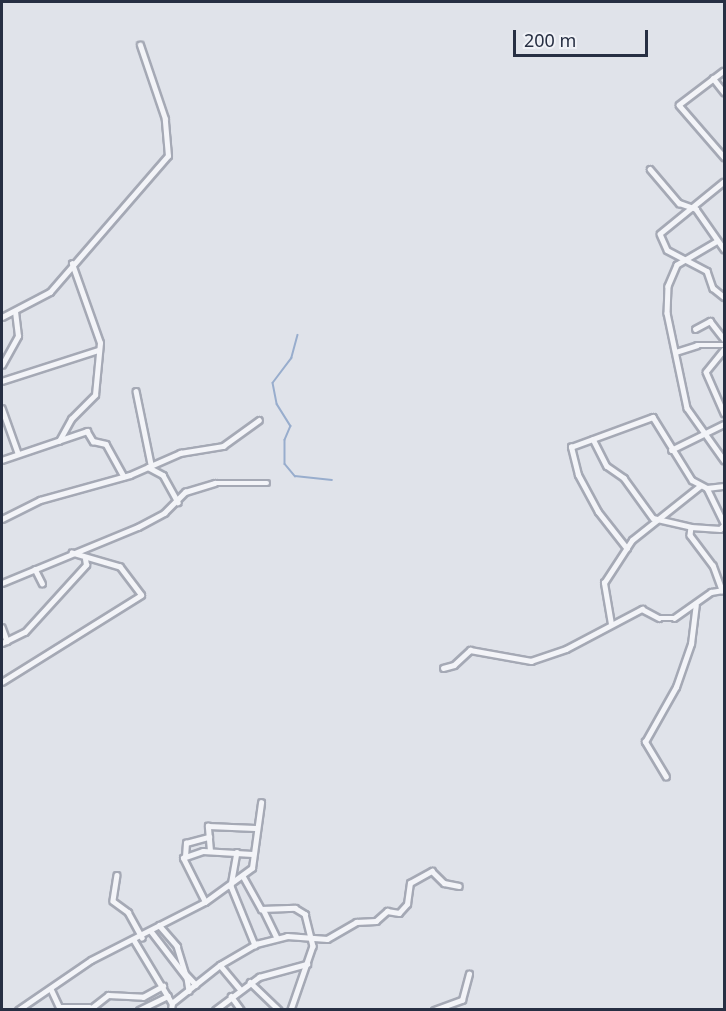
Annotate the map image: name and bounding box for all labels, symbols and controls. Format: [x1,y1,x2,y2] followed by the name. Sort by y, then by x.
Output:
[516,18,651,56] scale bar
[524,28,576,52] text: 200 m

